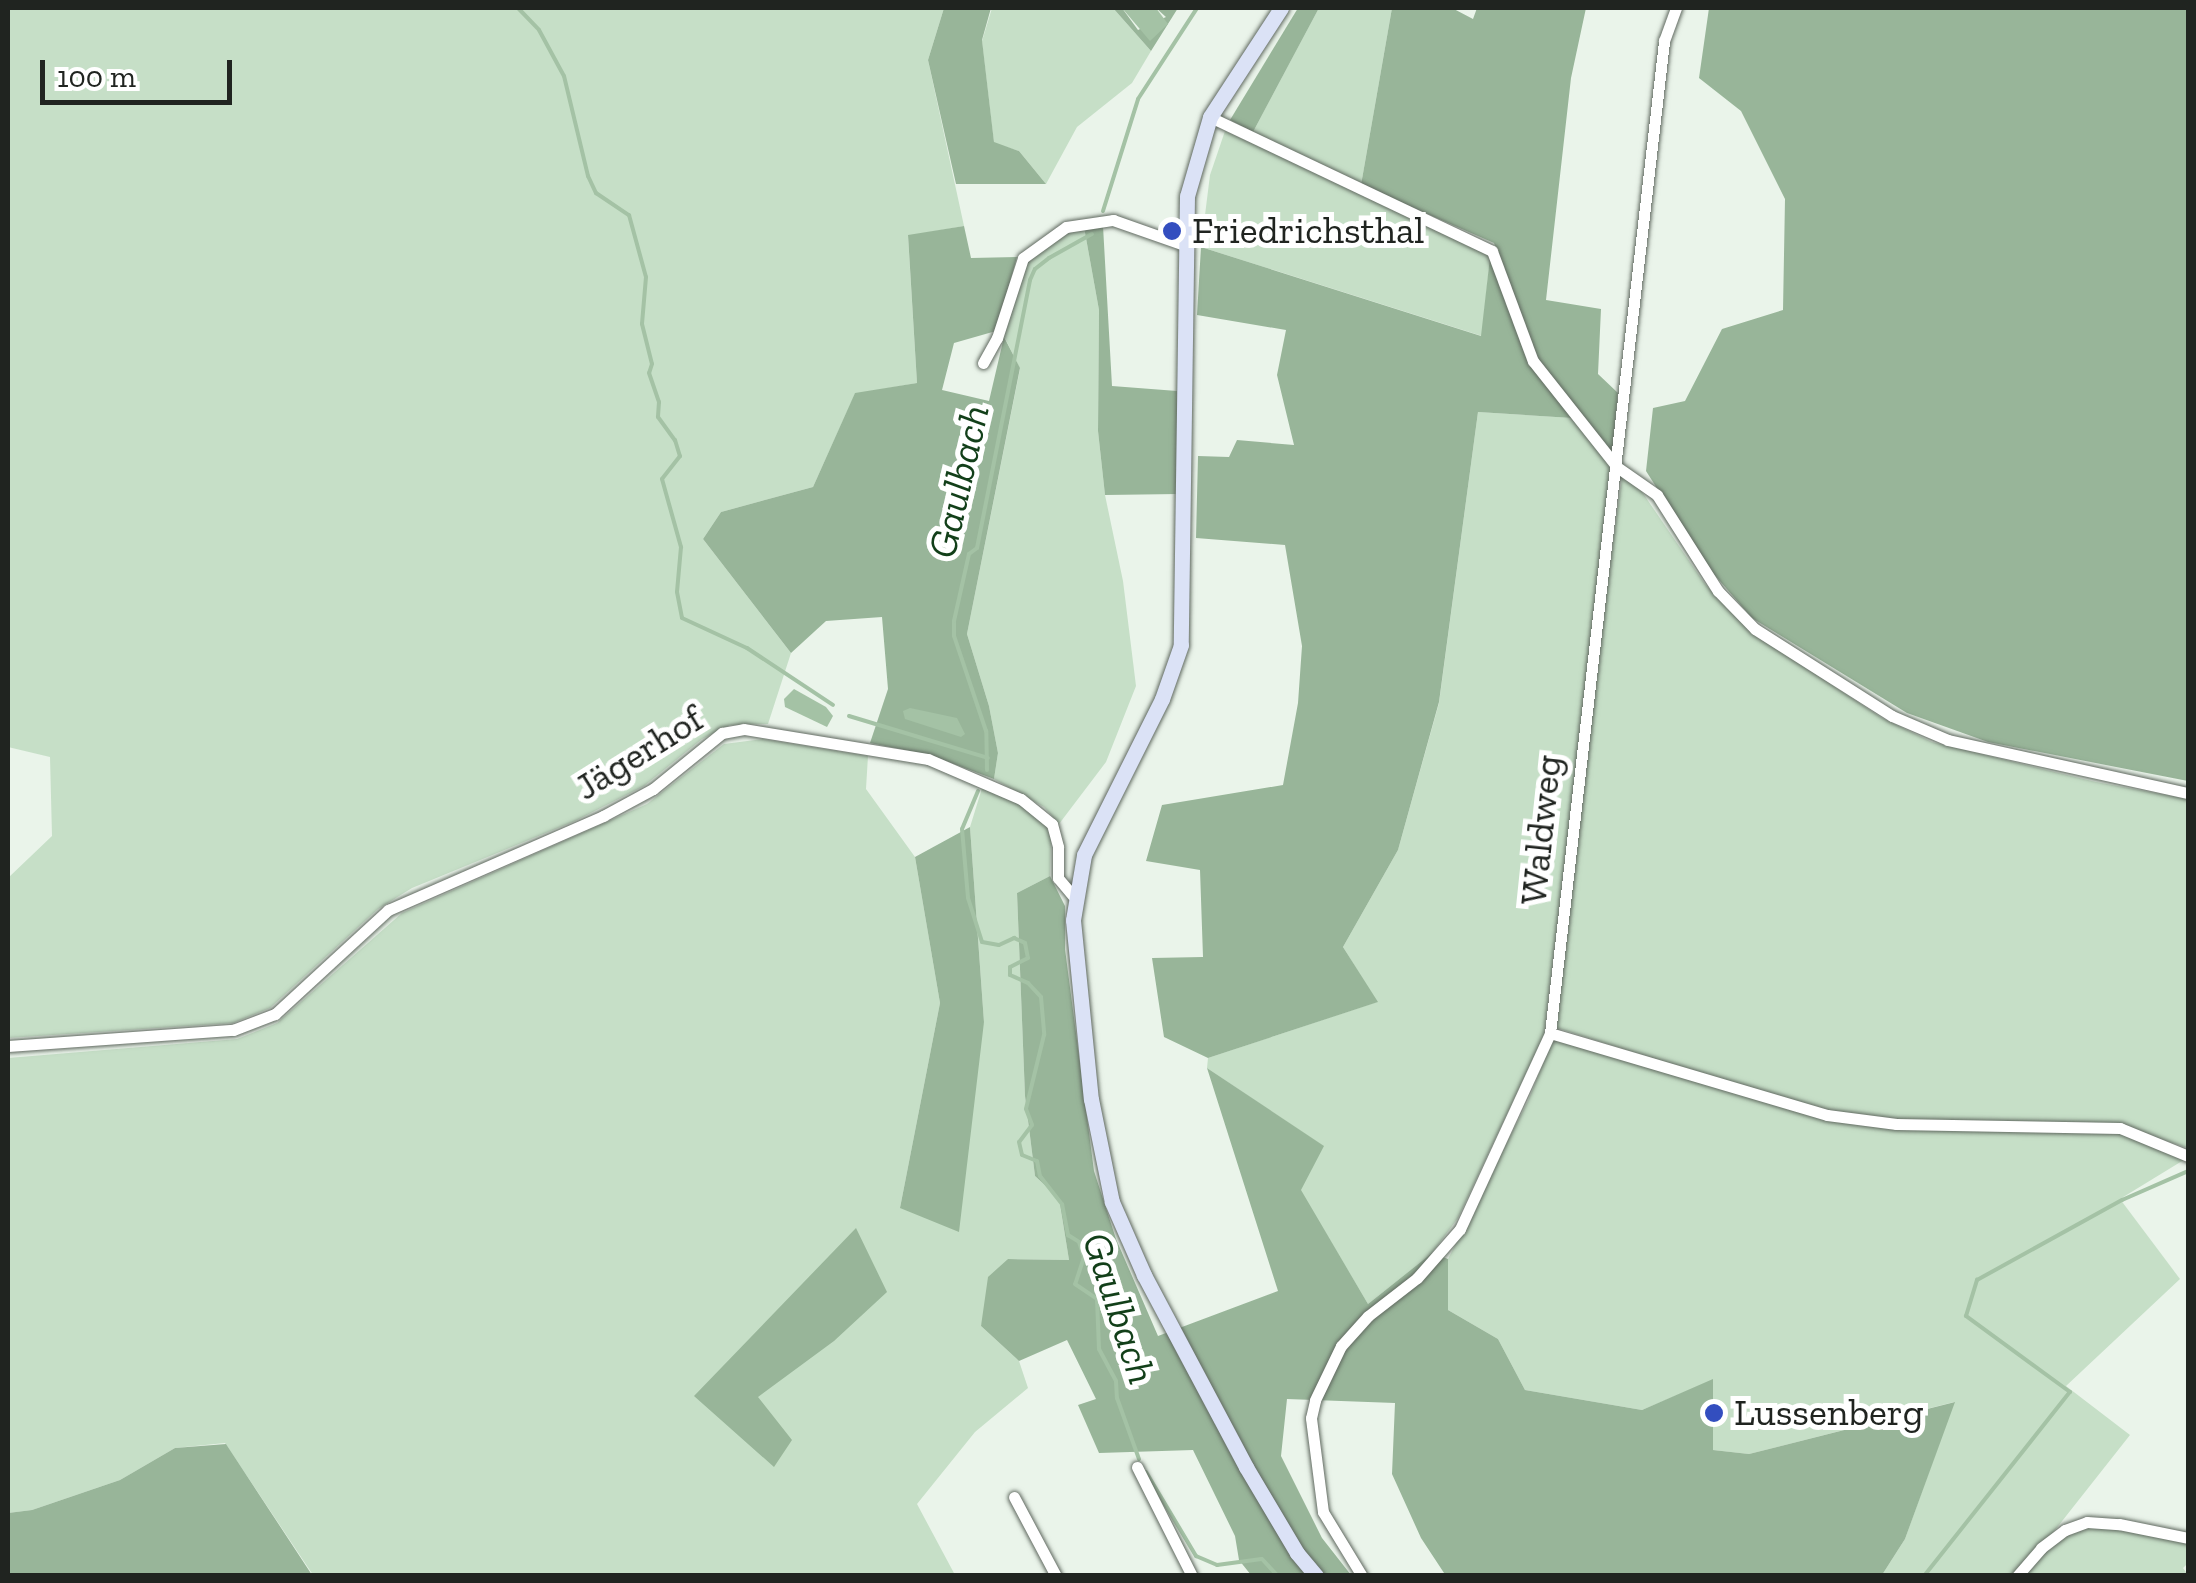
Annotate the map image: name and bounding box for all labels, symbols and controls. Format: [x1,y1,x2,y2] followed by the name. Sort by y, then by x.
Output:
[45,40,238,102] scale bar
[57,59,136,95] text: 100 m
[1192,208,1424,254] place label: Friedrichsthal
[1161,220,1183,242] marker: Friedrichsthal
[917,400,999,562] water label: Gaulbach
[567,696,711,810] street label: Jägerhof
[1510,753,1572,907] street label: Waldweg
[1073,1226,1167,1390] water label: Gaulbach
[1734,1390,1924,1436] place label: Lussenberg
[1703,1402,1725,1424] marker: Lussenberg

